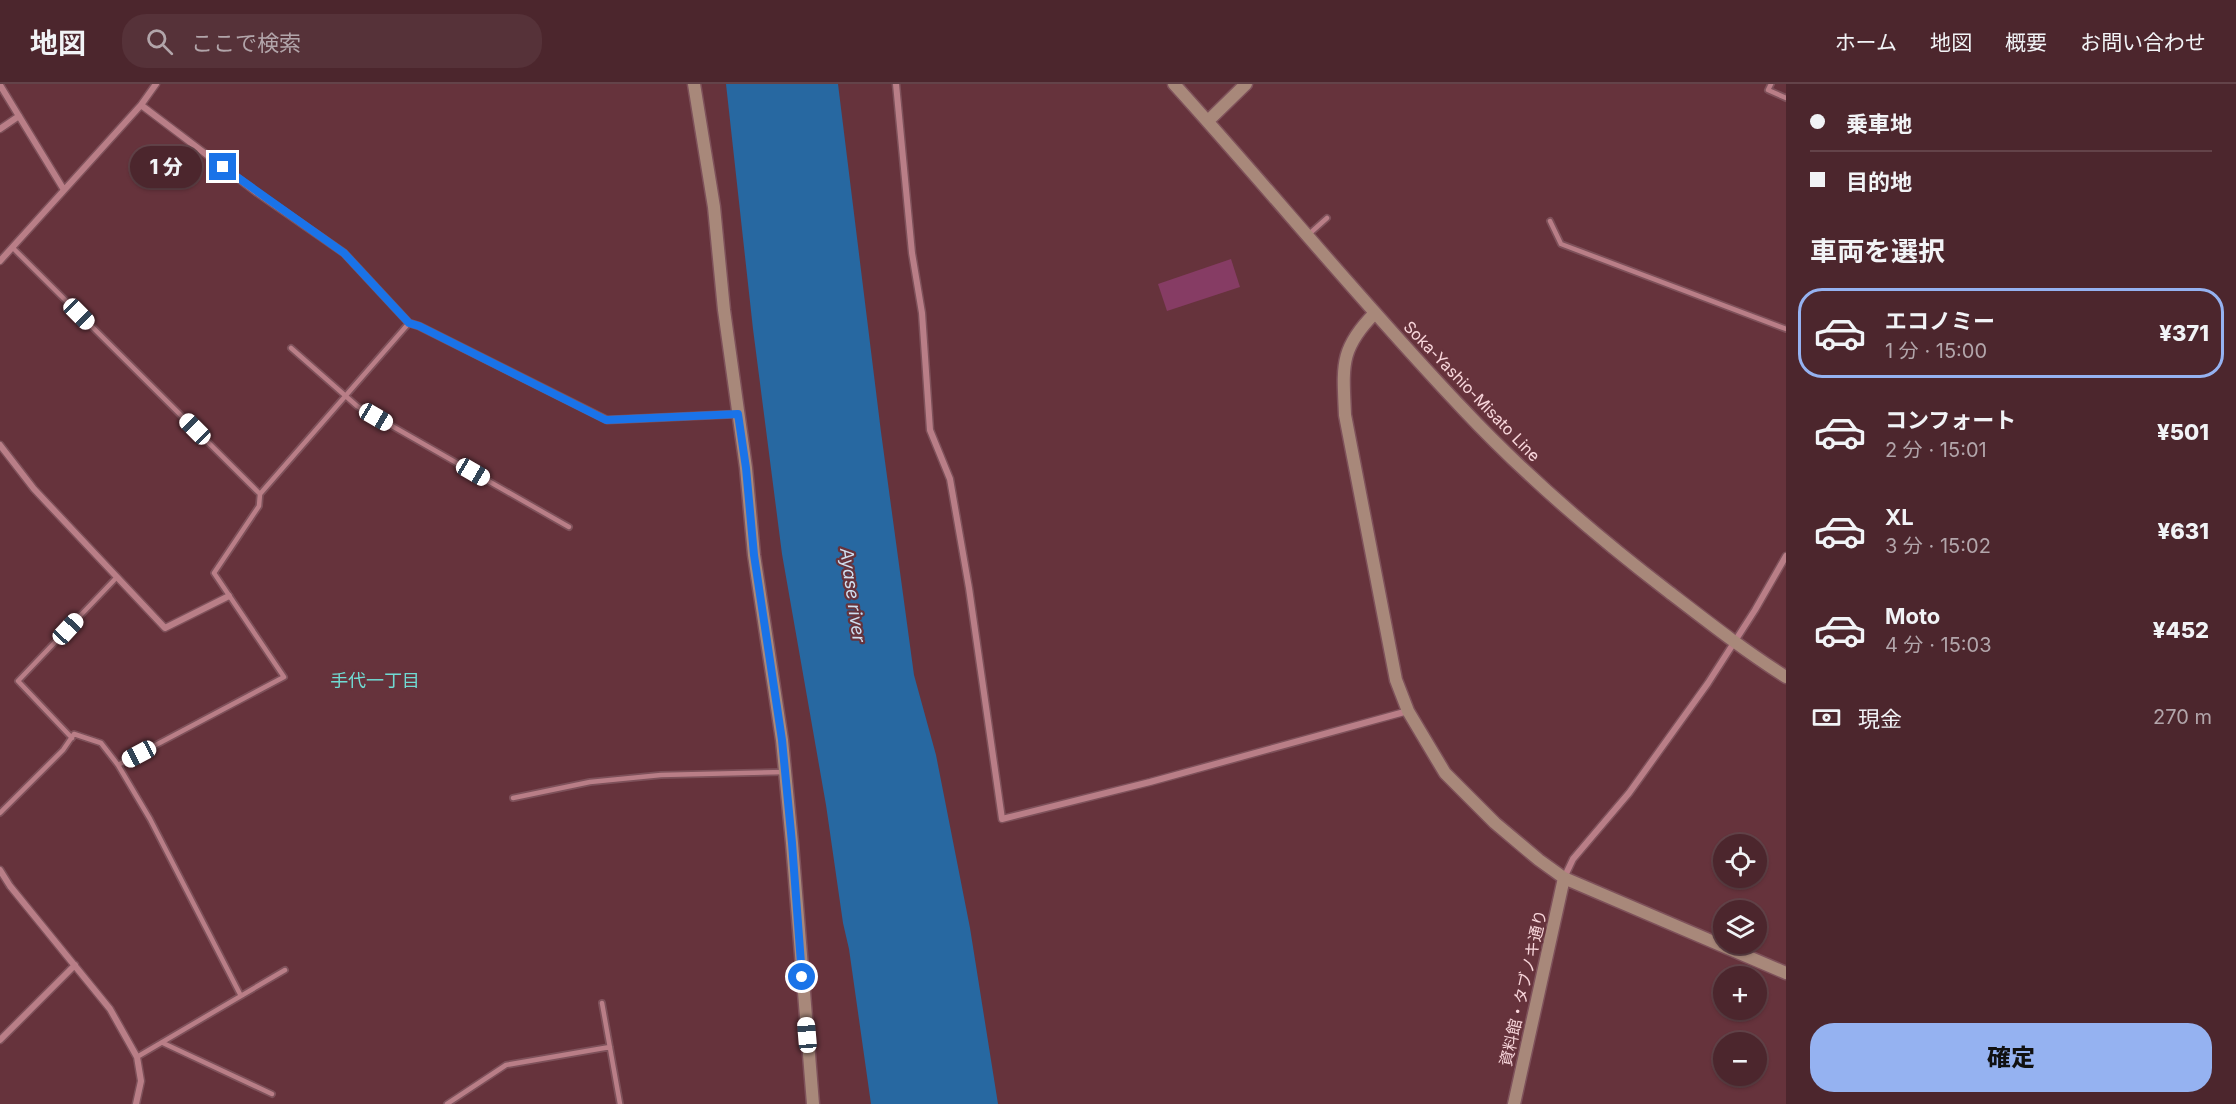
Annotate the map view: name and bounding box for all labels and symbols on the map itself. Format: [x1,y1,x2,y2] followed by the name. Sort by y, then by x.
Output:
[130,146,202,188] callout: 1 分
[209,153,236,180] route end
[60,295,98,333] car
[1400,317,1544,465] street label: Soka-Yashio-Misato Line
[356,400,396,434] car
[176,410,214,448] car
[453,455,493,489] car
[836,545,870,645] water label: Ayase river
[49,610,87,648] car
[330,670,420,691] district label: 手代一丁目
[119,738,159,770] car
[1495,908,1551,1068] street label: 資料館・タブノキ通り
[788,963,815,990] route start
[796,1016,818,1054] car

